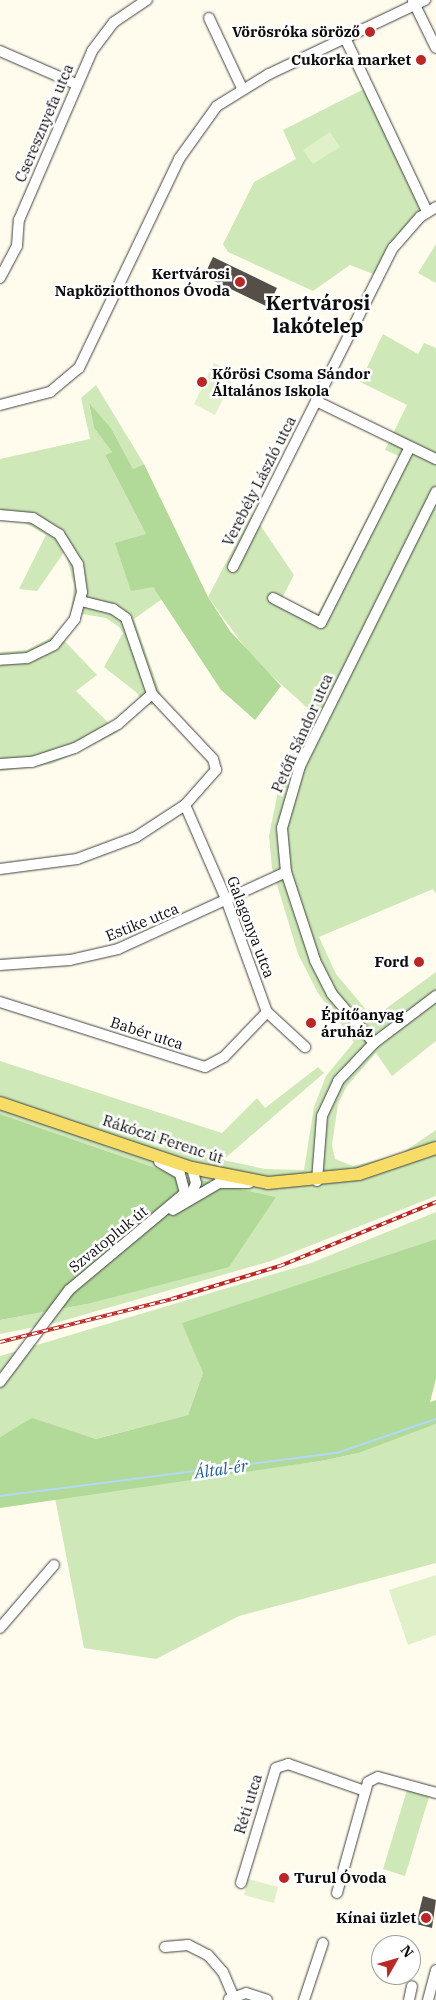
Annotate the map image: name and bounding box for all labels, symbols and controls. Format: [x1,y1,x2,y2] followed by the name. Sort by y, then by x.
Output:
[232,23,360,41] place label: Vörösróka söröző
[364,26,376,38] marker: Vörösróka söröző
[291,51,411,69] place label: Cukorka market
[415,54,427,66] marker: Cukorka market
[11,61,77,185] street label: Cseresznyefa utca
[55,264,230,299] place label: Kertvárosi Napköziotthonos Óvoda
[234,276,246,288] marker: Kertvárosi Napköziotthonos Óvoda
[266,290,370,337] district label: Kertvárosi lakótelep
[212,364,370,399] place label: Kőrösi Csoma Sándor Általános Iskola
[196,376,208,388] marker: Kőrösi Csoma Sándor Általános Iskola
[218,413,300,549] street label: Verebély László utca
[268,671,336,795] street label: Petőfi Sándor utca
[223,874,279,980] street label: Galagonya utca
[103,899,181,945] street label: Estike utca
[375,953,409,971] place label: Ford
[413,956,425,968] marker: Ford
[321,1005,404,1040] place label: Építőanyag áruház
[108,1013,186,1053] street label: Babér utca
[305,1017,317,1029] marker: Építőanyag áruház
[100,1111,226,1167] street label: Rákóczi Ferenc út
[65,1202,151,1276] street label: Szvatopluk út
[193,1456,249,1482] water label: Által-ér
[230,1772,266,1836] street label: Réti utca
[294,1869,387,1887] place label: Turul Óvoda
[278,1872,290,1884] marker: Turul Óvoda
[336,1909,416,1927] place label: Kínai üzlet
[420,1912,432,1924] marker: Kínai üzlet
[371,1935,421,1985] north arrow
[397,1941,418,1961] text: N

